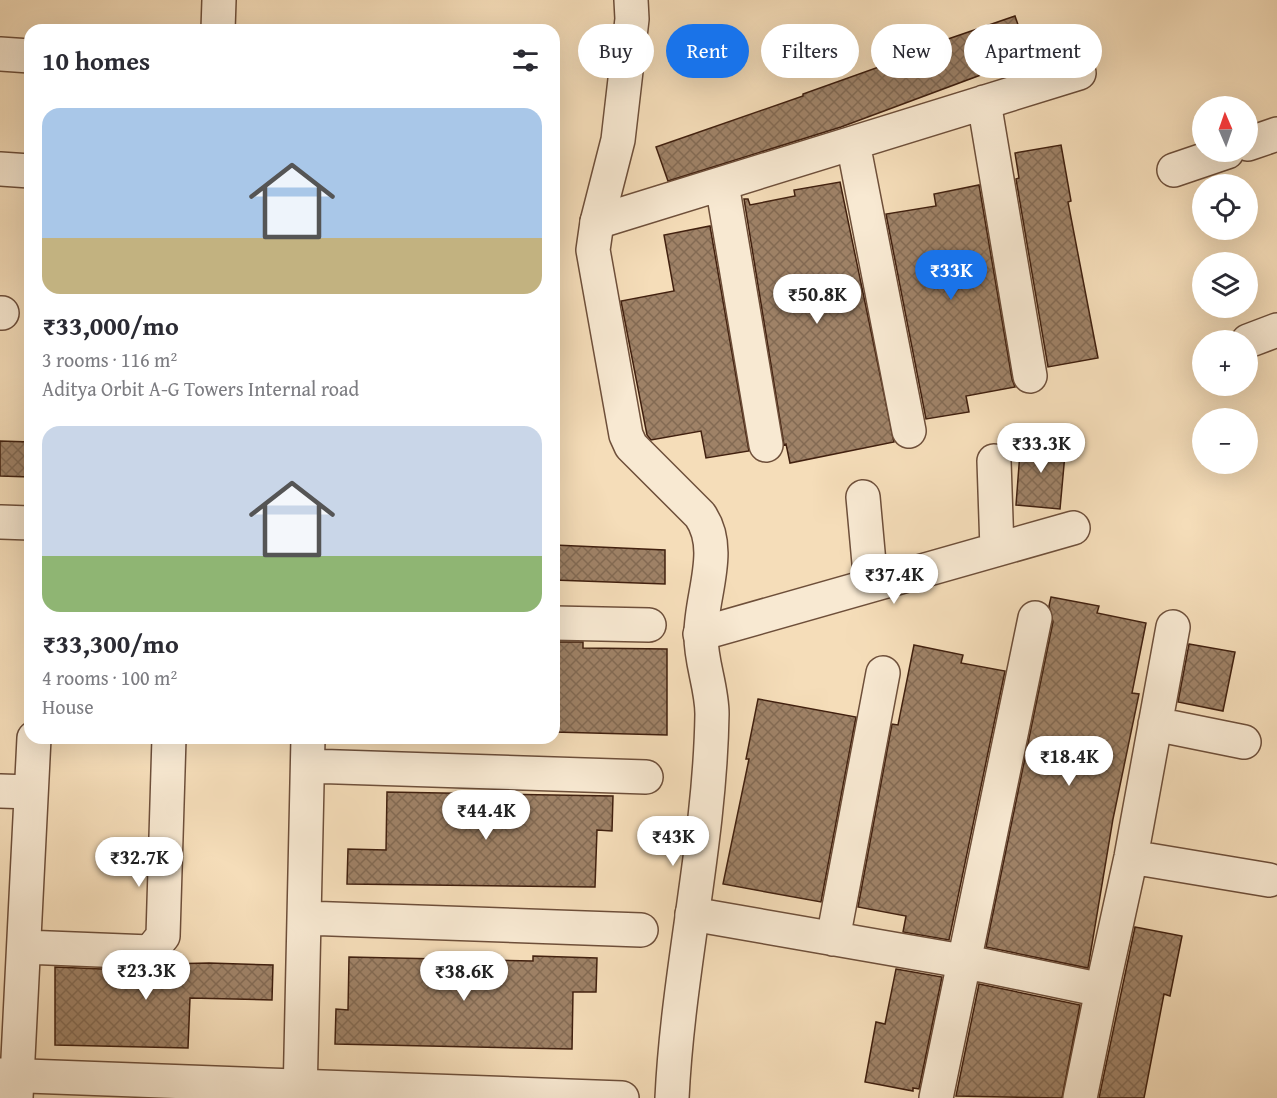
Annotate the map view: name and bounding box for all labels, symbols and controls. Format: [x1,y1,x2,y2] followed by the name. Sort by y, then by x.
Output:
[578,24,654,78] chip: Buy
[666,24,749,78] chip: Rent
[761,24,859,78] chip: Filters
[871,24,952,78] chip: New
[964,24,1102,78] chip: Apartment
[42,41,150,80] text: 10 homes
[509,44,542,77] icon: filters
[1192,96,1258,162] north arrow
[1192,96,1258,474] map controls
[238,147,346,255] icon: home
[1192,174,1258,240] button: locate
[915,250,987,301] pin: ₹33K
[1192,252,1258,318] button: layers
[929,255,973,284] text: ₹33K
[768,274,866,325] pin: ₹50.8K
[787,279,847,308] text: ₹50.8K
[42,306,179,345] text: ₹33,000/mo
[1192,330,1258,396] button: +
[42,345,177,374] text: 3 rooms · 116 m²
[42,374,359,403] text: Aditya Orbit A-G Towers Internal road
[1192,408,1258,474] button: −
[992,423,1090,474] pin: ₹33.3K
[1011,428,1071,457] text: ₹33.3K
[238,465,346,573] icon: home
[845,554,943,605] pin: ₹37.4K
[864,559,924,588] text: ₹37.4K
[42,624,179,663] text: ₹33,300/mo
[42,663,177,692] text: 4 rooms · 100 m²
[42,692,94,721] text: House
[1020,736,1118,787] pin: ₹18.4K
[1039,741,1099,770] text: ₹18.4K
[437,790,535,841] pin: ₹44.4K
[456,795,516,824] text: ₹44.4K
[637,816,709,867] pin: ₹43K
[651,821,695,850] text: ₹43K
[90,837,188,888] pin: ₹32.7K
[109,842,169,871] text: ₹32.7K
[97,950,195,1001] pin: ₹23.3K
[415,951,513,1002] pin: ₹38.6K
[116,955,176,984] text: ₹23.3K
[434,956,494,985] text: ₹38.6K

